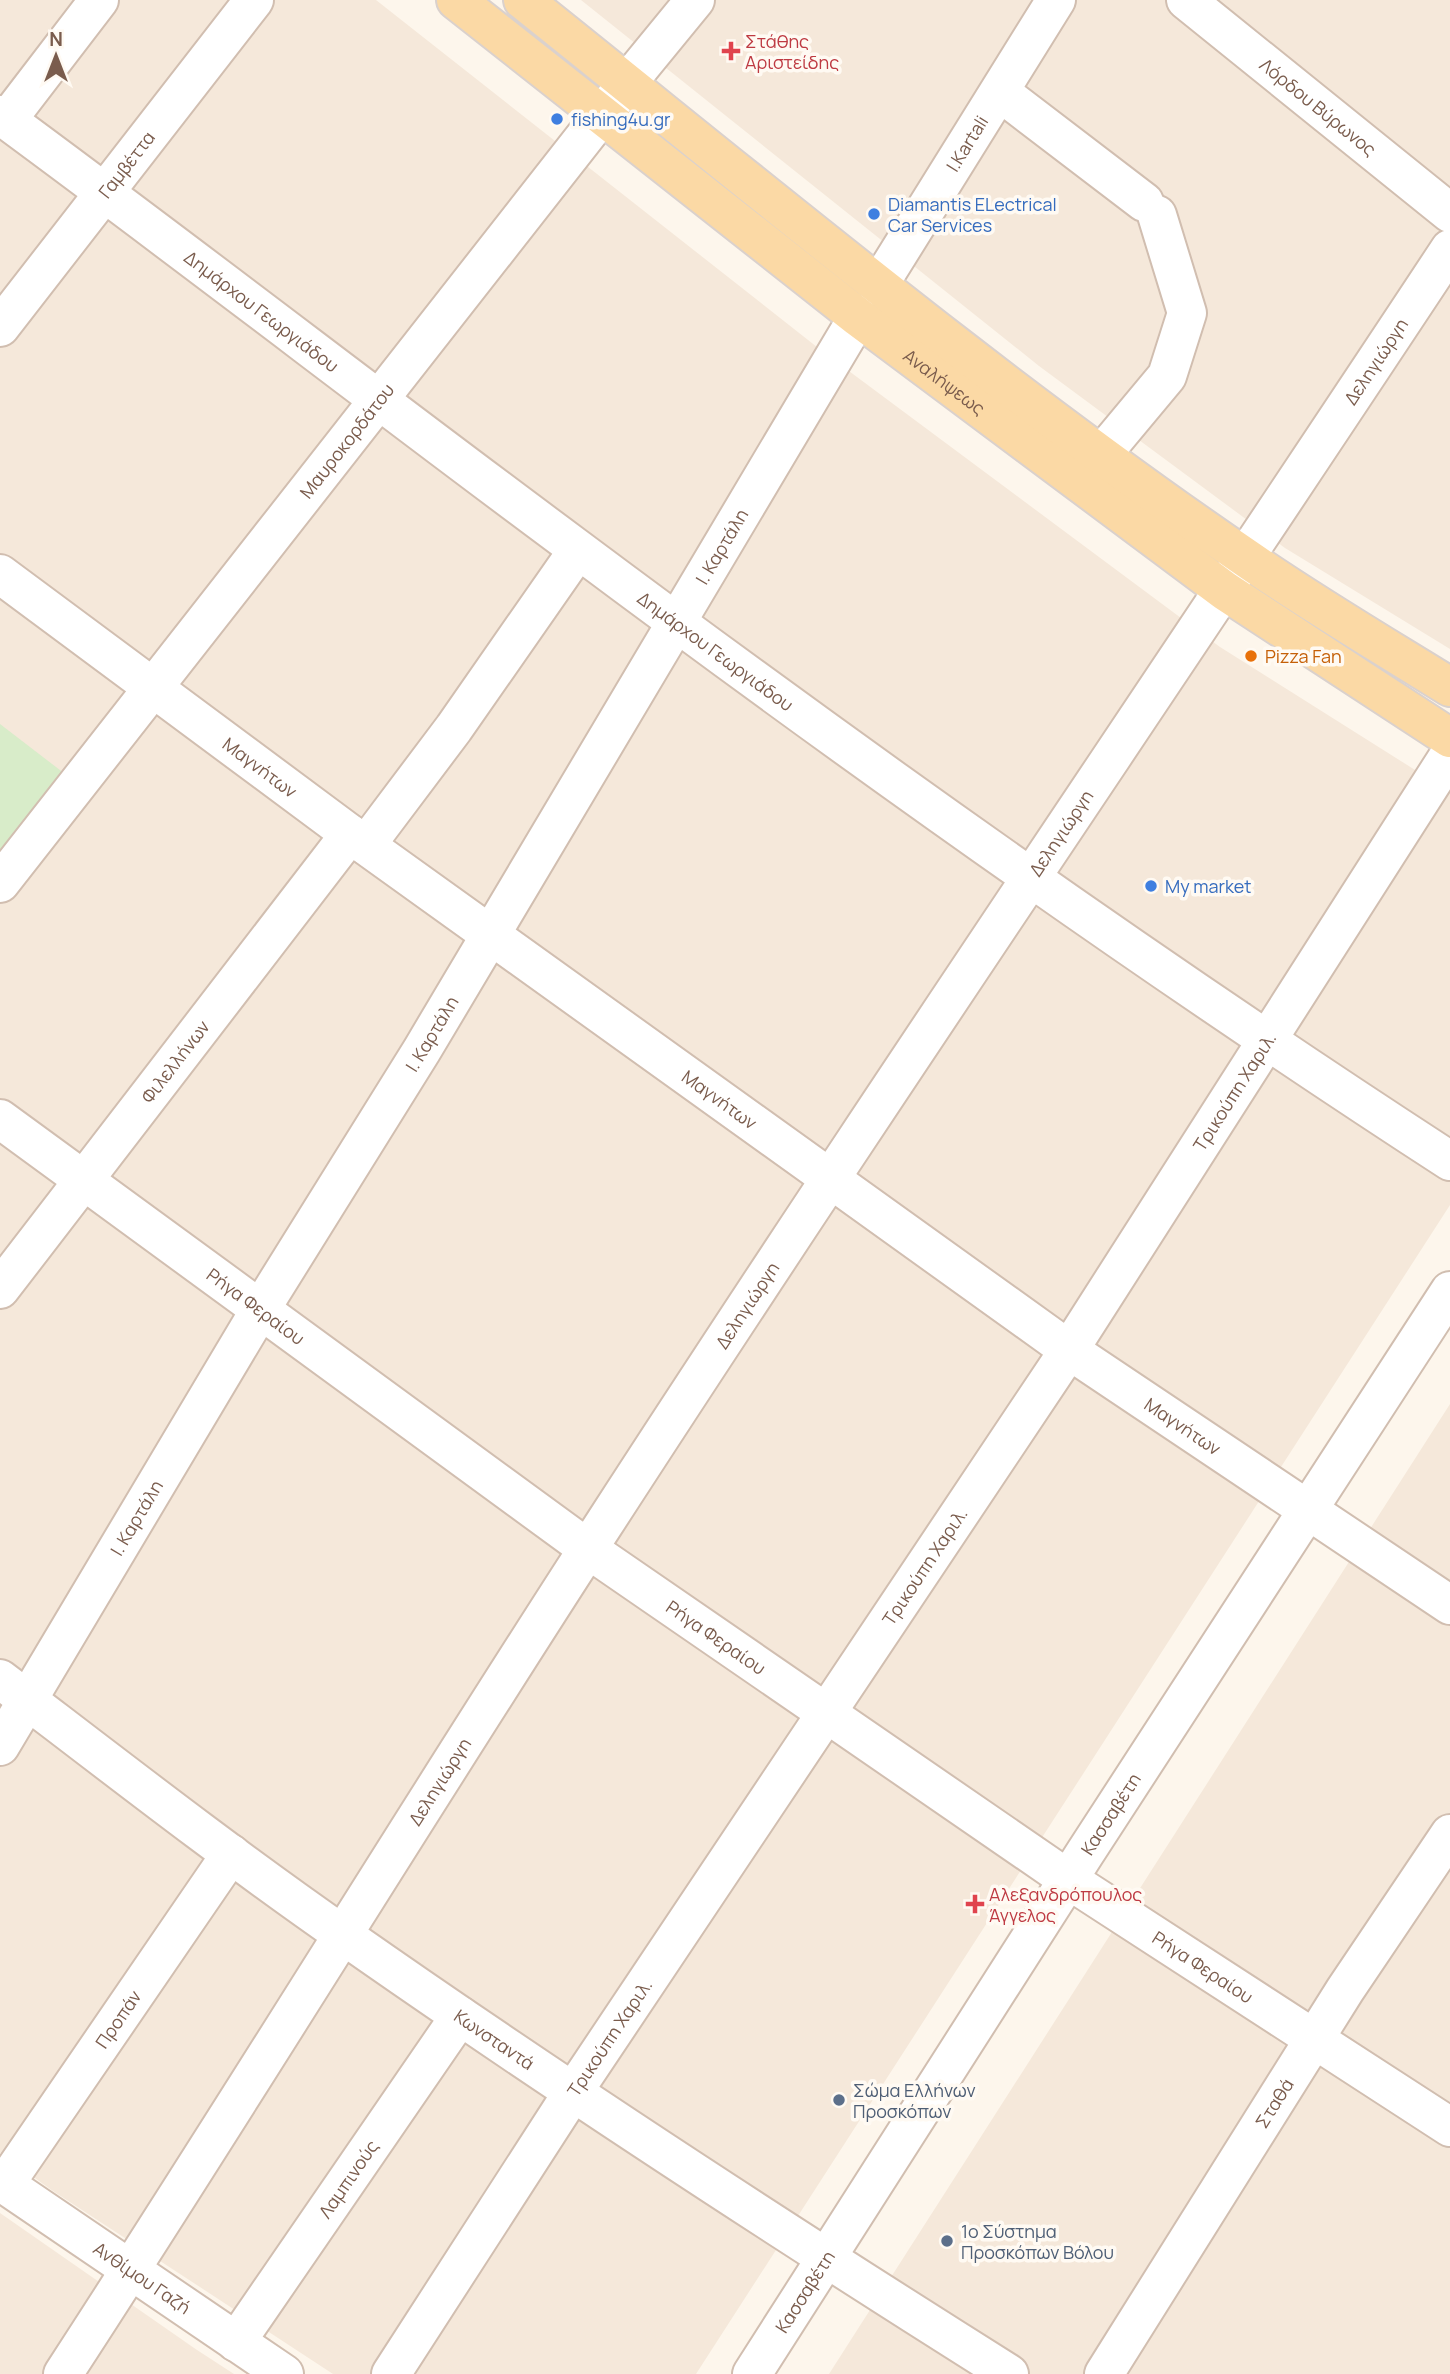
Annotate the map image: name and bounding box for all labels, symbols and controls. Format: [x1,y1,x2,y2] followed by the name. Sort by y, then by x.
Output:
[21,21,91,91] north arrow
[49,26,63,52] text: N
[745,29,839,74] place label: Στάθης Αριστείδης
[723,43,739,59] marker: Στάθης Αριστείδης
[1255,53,1382,161] street label: Λόρδου Βύρωνος
[571,107,671,131] place label: fishing4u.gr
[549,111,565,127] marker: fishing4u.gr
[940,111,993,176] street label: I.Kartali
[93,126,160,203] street label: Γαμβέττα
[888,192,1057,237] place label: Diamantis ELectrical Car Services
[866,206,882,222] marker: Diamantis ELectrical Car Services
[180,245,344,377] street label: Δημάρχου Γεωργιάδου
[1338,313,1413,409] street label: Δεληγιώργη
[899,343,990,420] street label: Αναλήψεως
[294,378,399,503] street label: Μαυροκορδάτου
[690,504,753,589] street label: Ι. Καρτάλη
[633,586,798,716] street label: Δημάρχου Γεωργιάδου
[1265,644,1342,668] place label: Pizza Fan
[1243,648,1259,664] marker: Pizza Fan
[218,732,302,803] street label: Μαγνήτων
[1023,785,1098,881] street label: Δεληγιώργη
[1165,874,1251,898] place label: My market
[1143,878,1159,894] marker: My market
[400,991,464,1076] street label: Ι. Καρτάλη
[135,1015,215,1108] street label: Φιλελλήνων
[1187,1027,1281,1156] street label: Τρικούπη Χαριλ.
[677,1064,762,1134] street label: Μαγνήτων
[710,1257,784,1353] street label: Δεληγιώργη
[202,1262,310,1350] street label: Ρήγα Φεραίου
[1140,1392,1226,1460] street label: Μαγνήτων
[104,1475,168,1560] street label: Ι. Καρτάλη
[876,1503,972,1630] street label: Τρικούπη Χαριλ.
[662,1595,771,1680] street label: Ρήγα Φεραίου
[403,1733,476,1830] street label: Δεληγιώργη
[1075,1768,1146,1859] street label: Κασσαβέτη
[989,1882,1142,1927] place label: Αλεξανδρόπουλος Άγγελος
[967,1896,983,1912] marker: Αλεξανδρόπουλος Άγγελος
[1148,1925,1258,2008] street label: Ρήγα Φεραίου
[561,1974,657,2101] street label: Τρικούπη Χαριλ.
[90,1985,146,2053] street label: Προπάν
[450,2004,539,2075] street label: Κωνσταντά
[1249,2074,1299,2132] street label: Σταθά
[853,2078,976,2123] place label: Σώμα Ελλήνων Προσκόπων
[831,2092,847,2108] marker: Σώμα Ελλήνων Προσκόπων
[313,2135,383,2223] street label: Λαμπινούς
[961,2219,1114,2264] place label: 1ο Σύστημα Προσκόπων Βόλου
[939,2233,955,2249] marker: 1ο Σύστημα Προσκόπων Βόλου
[89,2236,196,2319] street label: Ανθίμου Γαζή
[770,2246,840,2337] street label: Κασσαβέτη

